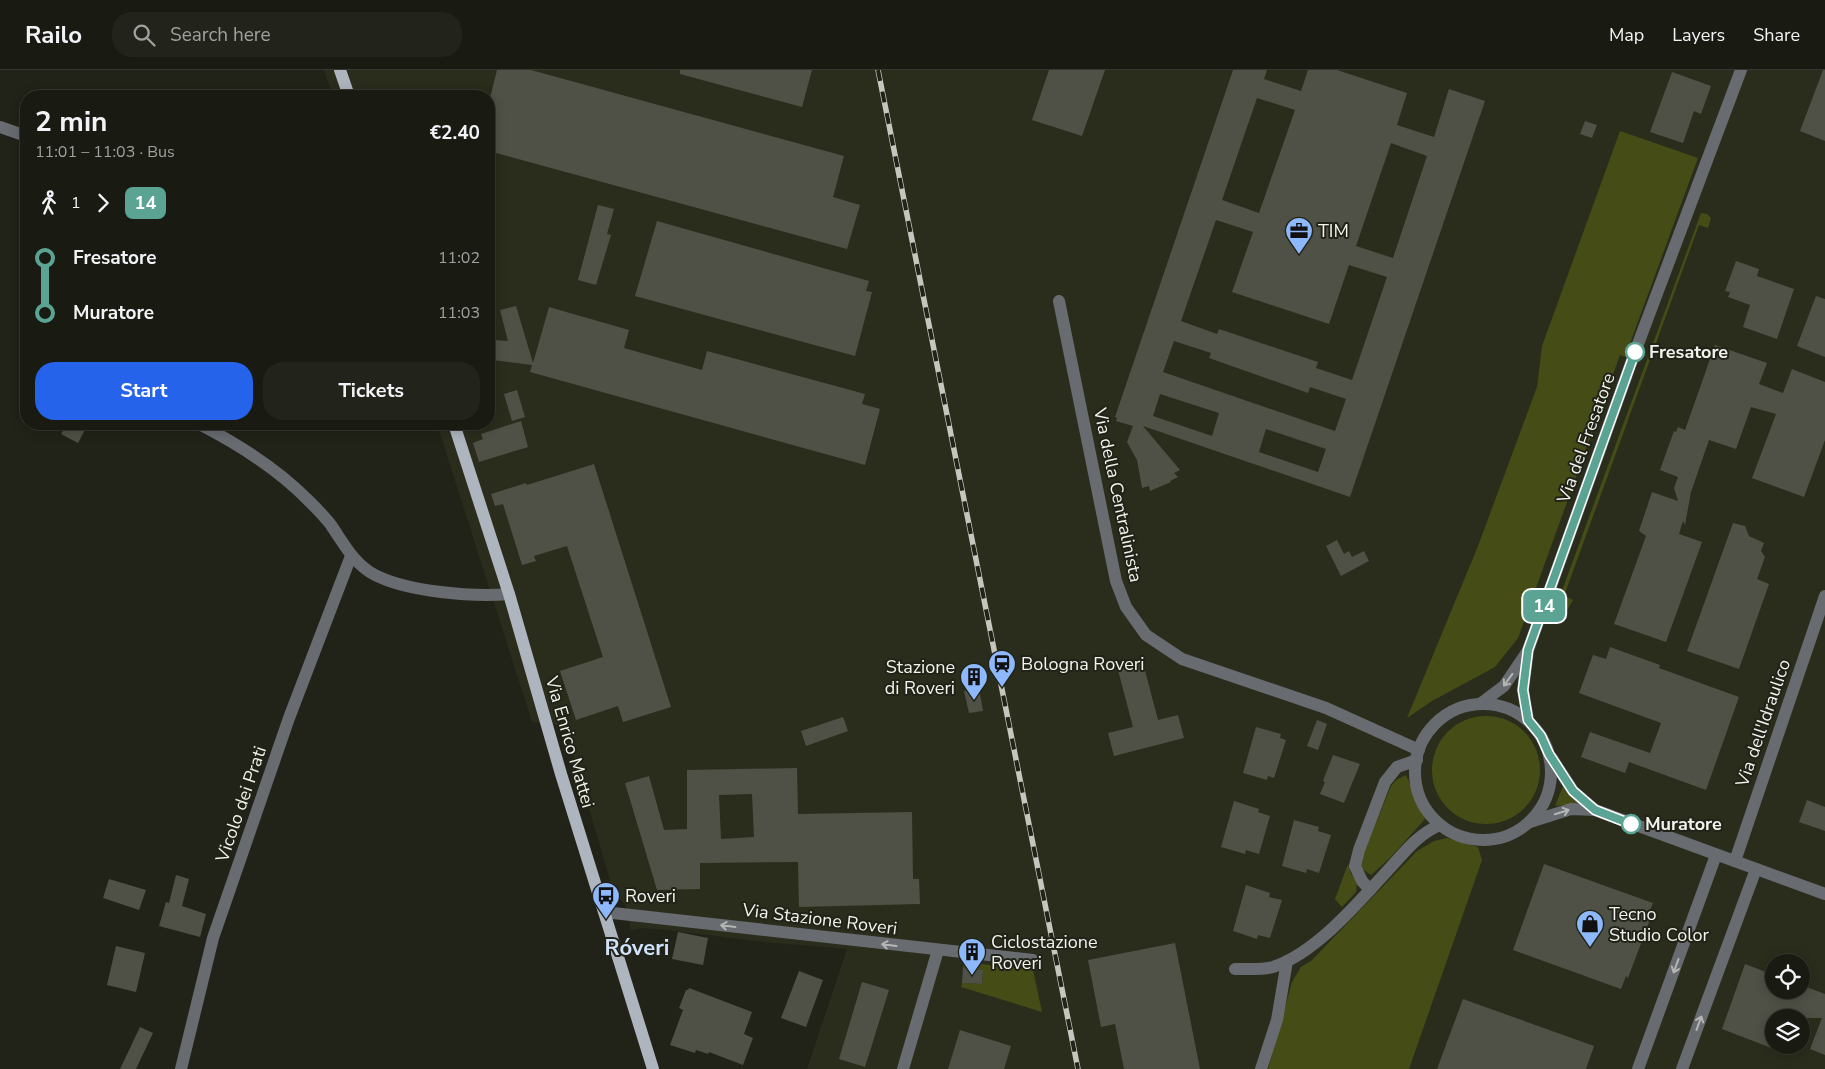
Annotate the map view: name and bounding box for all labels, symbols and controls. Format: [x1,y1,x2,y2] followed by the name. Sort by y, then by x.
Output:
[112,12,462,57] search box
[25,19,82,51] text: Railo
[130,21,158,49] icon: search
[170,22,271,48] text: Search here
[1609,23,1644,47] text: Map
[1672,23,1725,47] text: Layers
[1753,23,1800,47] text: Share
[35,103,107,141] text: 2 min
[430,120,480,146] text: €2.40
[35,141,175,163] text: 11:01 – 11:03 · Bus
[35,189,63,217] icon: walk
[89,189,117,217] icon: forward
[135,191,156,215] text: 14
[71,192,81,214] text: 1
[1284,216,1314,255] office icon: TIM
[1318,219,1349,243] place label: TIM
[73,245,157,271] text: Fresatore
[438,247,480,269] text: 11:02
[73,300,154,326] text: Muratore
[438,302,480,324] text: 11:03
[1649,340,1728,364] place label: Fresatore
[1625,342,1645,362] marker: Fresatore
[35,362,253,420] button: Start
[263,362,480,420] button: Tickets
[1551,370,1621,507] street label: Via del Fresatore
[1088,405,1148,584] street label: Via della Centralinista
[1522,590,1566,622] line badge: 14
[1533,594,1555,618] text: 14
[987,649,1017,688] station icon: Bologna Roveri
[1021,652,1144,676] place label: Bologna Roveri
[885,655,955,700] place label: Stazione di Roveri
[1730,656,1796,791] street label: Via dell'Idraulico
[959,662,989,701] building icon: Stazione di Roveri
[539,672,600,811] street label: Via Enrico Mattei
[1502,673,1513,686] one-way arrow
[210,743,272,866] street label: Vicolo dei Prati
[1554,806,1570,816] one-way arrow
[1645,812,1722,836] place label: Muratore
[1621,814,1641,834] marker: Muratore
[591,881,621,920] bus stop icon: Roveri
[625,884,676,908] place label: Roveri
[740,897,899,940] street label: Via Stazione Roveri
[1609,902,1709,947] place label: Tecno Studio Color
[1575,909,1605,948] shop icon: Tecno Studio Color
[720,921,736,931] one-way arrow
[991,930,1098,975] place label: Ciclostazione Roveri
[605,933,669,963] district label: Róveri
[957,937,987,976] building icon: Ciclostazione Roveri
[881,940,897,950] one-way arrow
[1765,954,1810,1054] map controls
[1765,954,1810,999] button: locate
[1671,958,1680,973] one-way arrow
[1765,1009,1810,1054] button: layers
[1695,1016,1704,1031] one-way arrow

